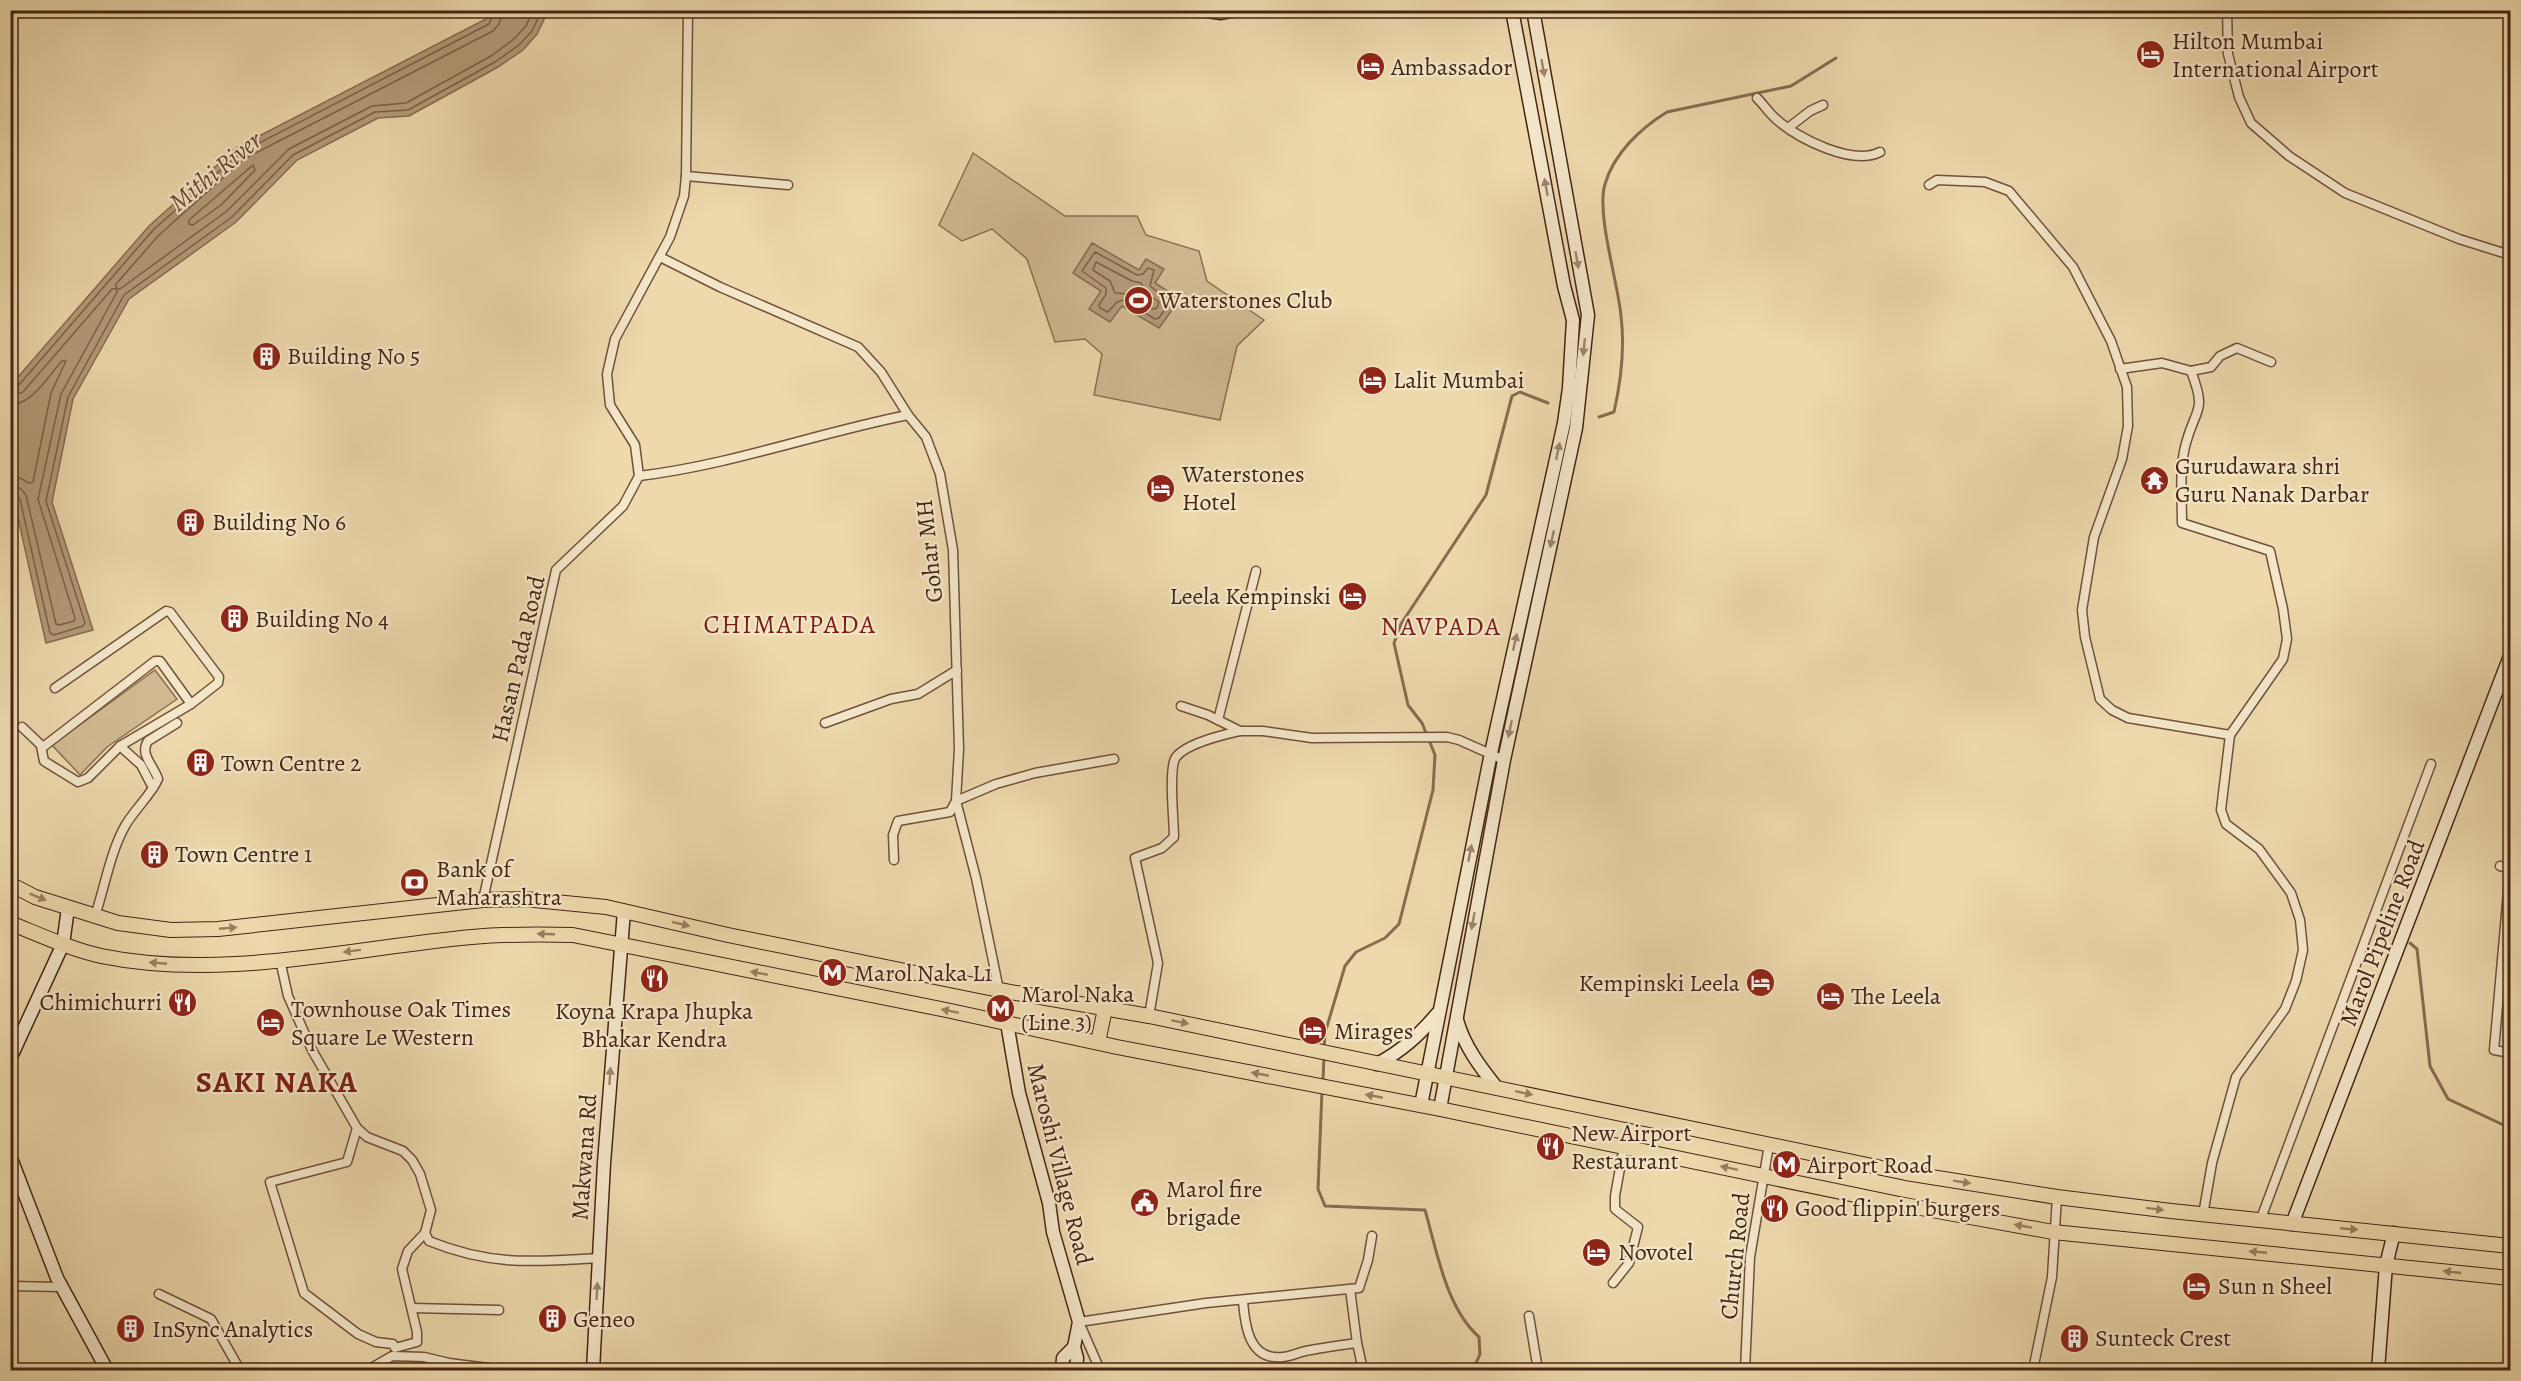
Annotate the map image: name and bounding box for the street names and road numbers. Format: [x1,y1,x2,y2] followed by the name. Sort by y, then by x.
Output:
[908,498,950,604] street label: Gohar MH
[483,572,553,746] street label: Hasan Pada Road
[2332,835,2432,1031] street label: Marol Pipeline Road
[1019,1060,1101,1268] street label: Maroshi Village Road
[564,1093,604,1221] street label: Makwana Rd
[1712,1191,1758,1321] street label: Church Road

